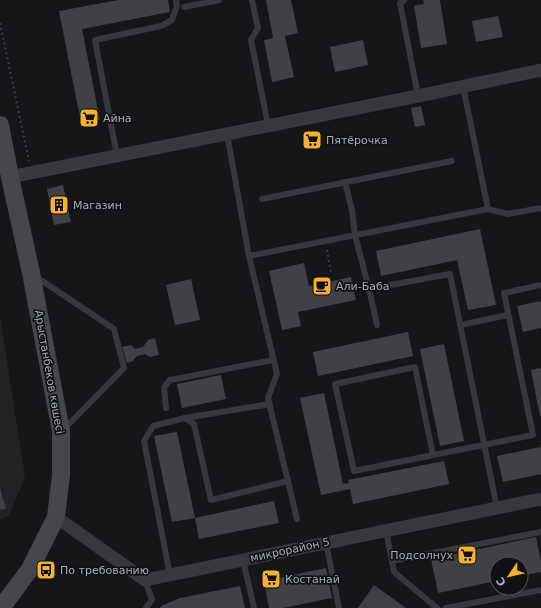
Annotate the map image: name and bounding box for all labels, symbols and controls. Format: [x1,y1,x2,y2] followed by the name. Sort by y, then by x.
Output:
[78,107,100,129] supermarket icon: Айна
[103,112,132,125] place label: Айна
[301,129,323,151] supermarket icon: Пятёрочка
[326,134,388,147] place label: Пятёрочка
[48,194,70,216] building icon: Магазин
[73,199,122,212] place label: Магазин
[311,275,333,297] cafe icon: Али-Баба
[336,280,390,293] place label: Али-Баба
[32,309,66,435] street label: Арыстанбеков көшесі
[249,535,331,565] street label: микрорайон 5
[456,544,478,566] supermarket icon: Подсолнух
[390,549,453,562] place label: Подсолнух
[489,556,529,596] north arrow
[35,559,57,581] bus stop icon: По требованию
[60,564,149,577] place label: По требованию
[260,568,282,590] supermarket icon: Костанай
[285,573,340,586] place label: Костанай
[494,574,509,588] text: С

